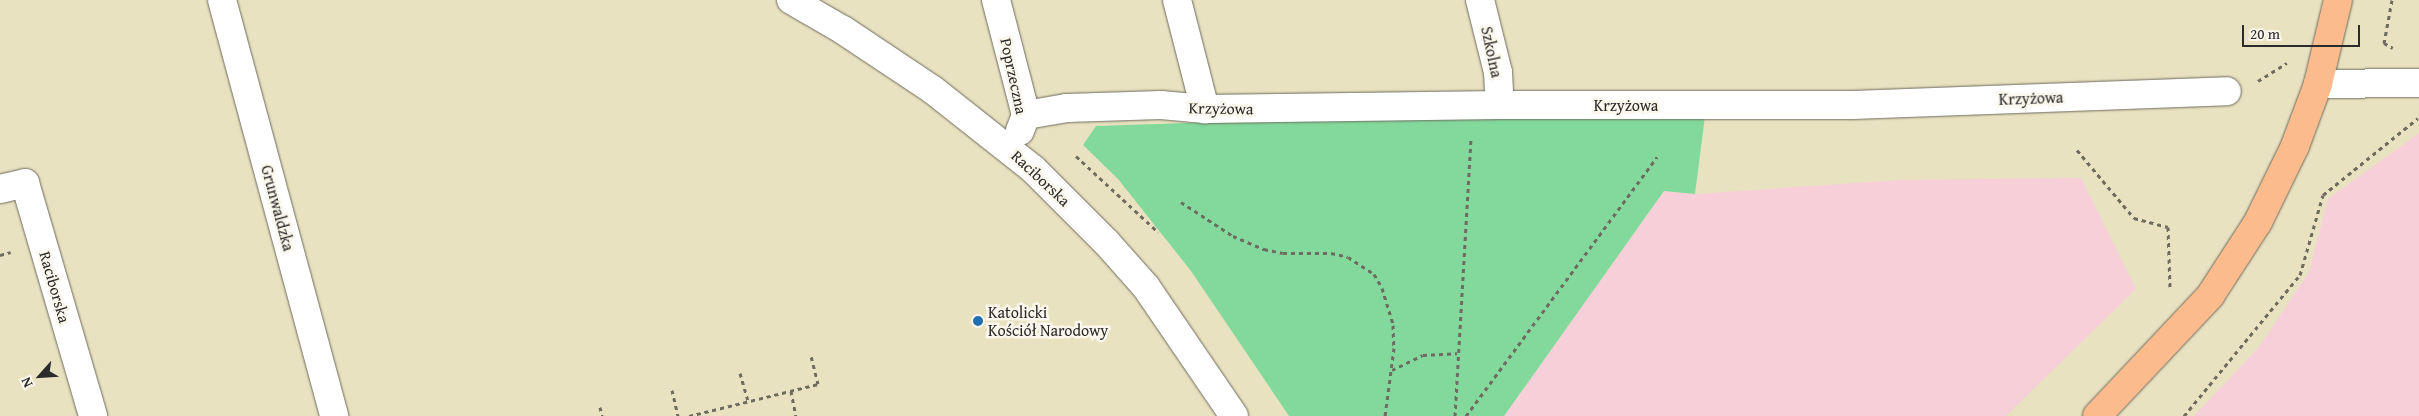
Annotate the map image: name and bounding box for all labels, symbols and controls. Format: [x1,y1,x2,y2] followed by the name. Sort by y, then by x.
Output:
[2244,15,2362,47] scale bar
[2250,23,2280,44] text: 20 m
[1477,25,1507,79] street label: Szkolna
[997,36,1031,116] street label: Poprzeczna
[1998,87,2064,109] street label: Krzyżowa
[1594,95,1658,115] street label: Krzyżowa
[1189,98,1253,118] street label: Krzyżowa
[1008,146,1074,210] street label: Raciborska
[257,163,299,253] street label: Grunwaldzka
[36,249,74,325] street label: Raciborska
[988,302,1108,340] place label: Katolicki Kościół Narodowy
[972,315,984,327] marker: Katolicki Kościół Narodowy
[15,351,65,401] north arrow
[15,374,38,391] text: N

